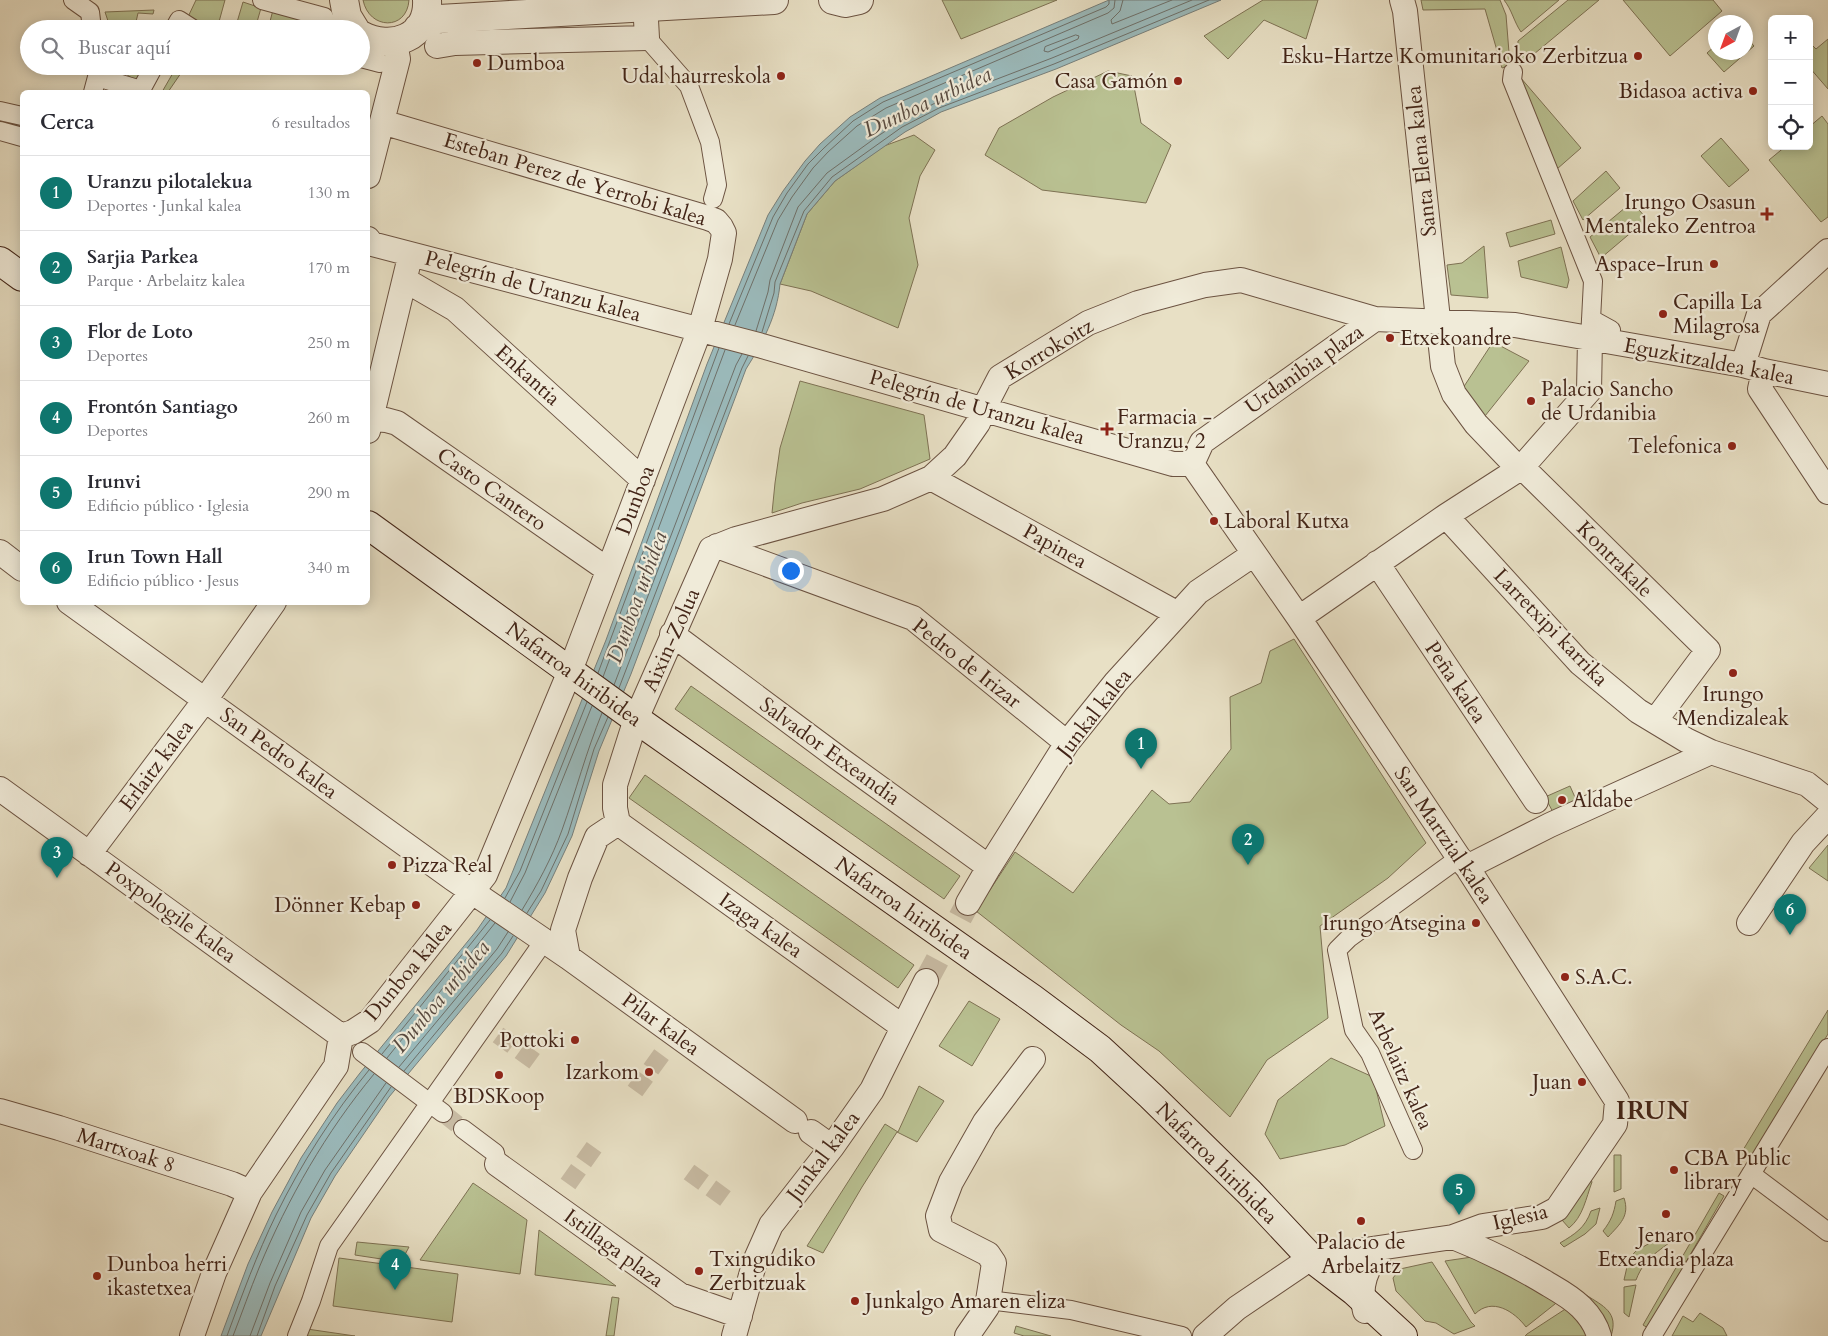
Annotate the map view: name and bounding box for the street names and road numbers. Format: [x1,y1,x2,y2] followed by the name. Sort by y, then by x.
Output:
[1399,84,1444,238] street label: Santa Elena kalea
[440,126,710,233] street label: Esteban Perez de Yerrobi kalea
[422,244,644,329] street label: Pelegrín de Uranzu kalea
[1000,311,1099,387] street label: Korrokoitz
[1239,318,1369,421] street label: Urdanibia plaza
[1621,331,1797,392] street label: Eguzkitzaldea kalea
[489,338,567,412] street label: Enkantia
[866,363,1088,452] street label: Pelegrín de Uranzu kalea
[431,441,552,538] street label: Casto Cantero
[609,461,662,539] street label: Dunboa
[1570,515,1659,604] street label: Kontrakale
[1017,517,1092,576] street label: Papinea
[1487,562,1615,693] street label: Larretxipi karrika
[636,584,707,697] street label: Aixin-Zolua
[906,612,1027,715] street label: Pedro de Irizar
[500,615,648,734] street label: Nafarroa hiribidea
[1418,636,1494,729] street label: Peña kalea
[1048,663,1138,766] street label: Junkal kalea
[754,691,906,812] street label: Salvador Etxeandia
[214,701,344,806] street label: San Pedro kalea
[113,714,200,817] street label: Erlaitz kalea
[1387,761,1500,910] street label: San Martzial kalea
[829,850,978,967] street label: Nafarroa hiribidea
[99,855,242,970] street label: Poxpologile kalea
[713,886,809,965] street label: Izaga kalea
[358,915,459,1027] street label: Dunboa kalea
[616,986,706,1063] street label: Pilar kalea
[1361,1004,1440,1134] street label: Arbelaitz kalea
[1149,1096,1284,1231] street label: Nafarroa hiribidea
[778,1105,867,1210] street label: Junkal kalea
[73,1121,179,1180] street label: Martxoak 8
[1490,1197,1551,1238] street label: Iglesia
[558,1202,670,1295] street label: Istillaga plaza

